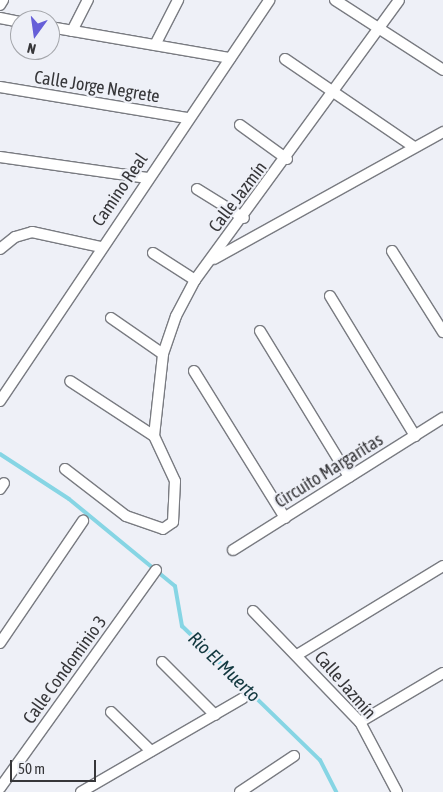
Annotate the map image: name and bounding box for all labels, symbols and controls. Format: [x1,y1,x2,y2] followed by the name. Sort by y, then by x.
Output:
[10,10,60,60] north arrow
[26,40,38,57] text: N
[33,66,161,108] street label: Calle Jorge Negrete
[88,149,152,231] street label: Camino Real
[204,157,272,237] street label: Calle Jazmín
[271,429,387,513] street label: Circuito Margaritas
[19,612,111,728] street label: Calle Condominio 3
[183,627,265,707] water label: Rio El Muerto
[310,647,380,723] street label: Calle Jazmín
[12,750,99,782] scale bar
[18,760,45,777] text: 50 m

